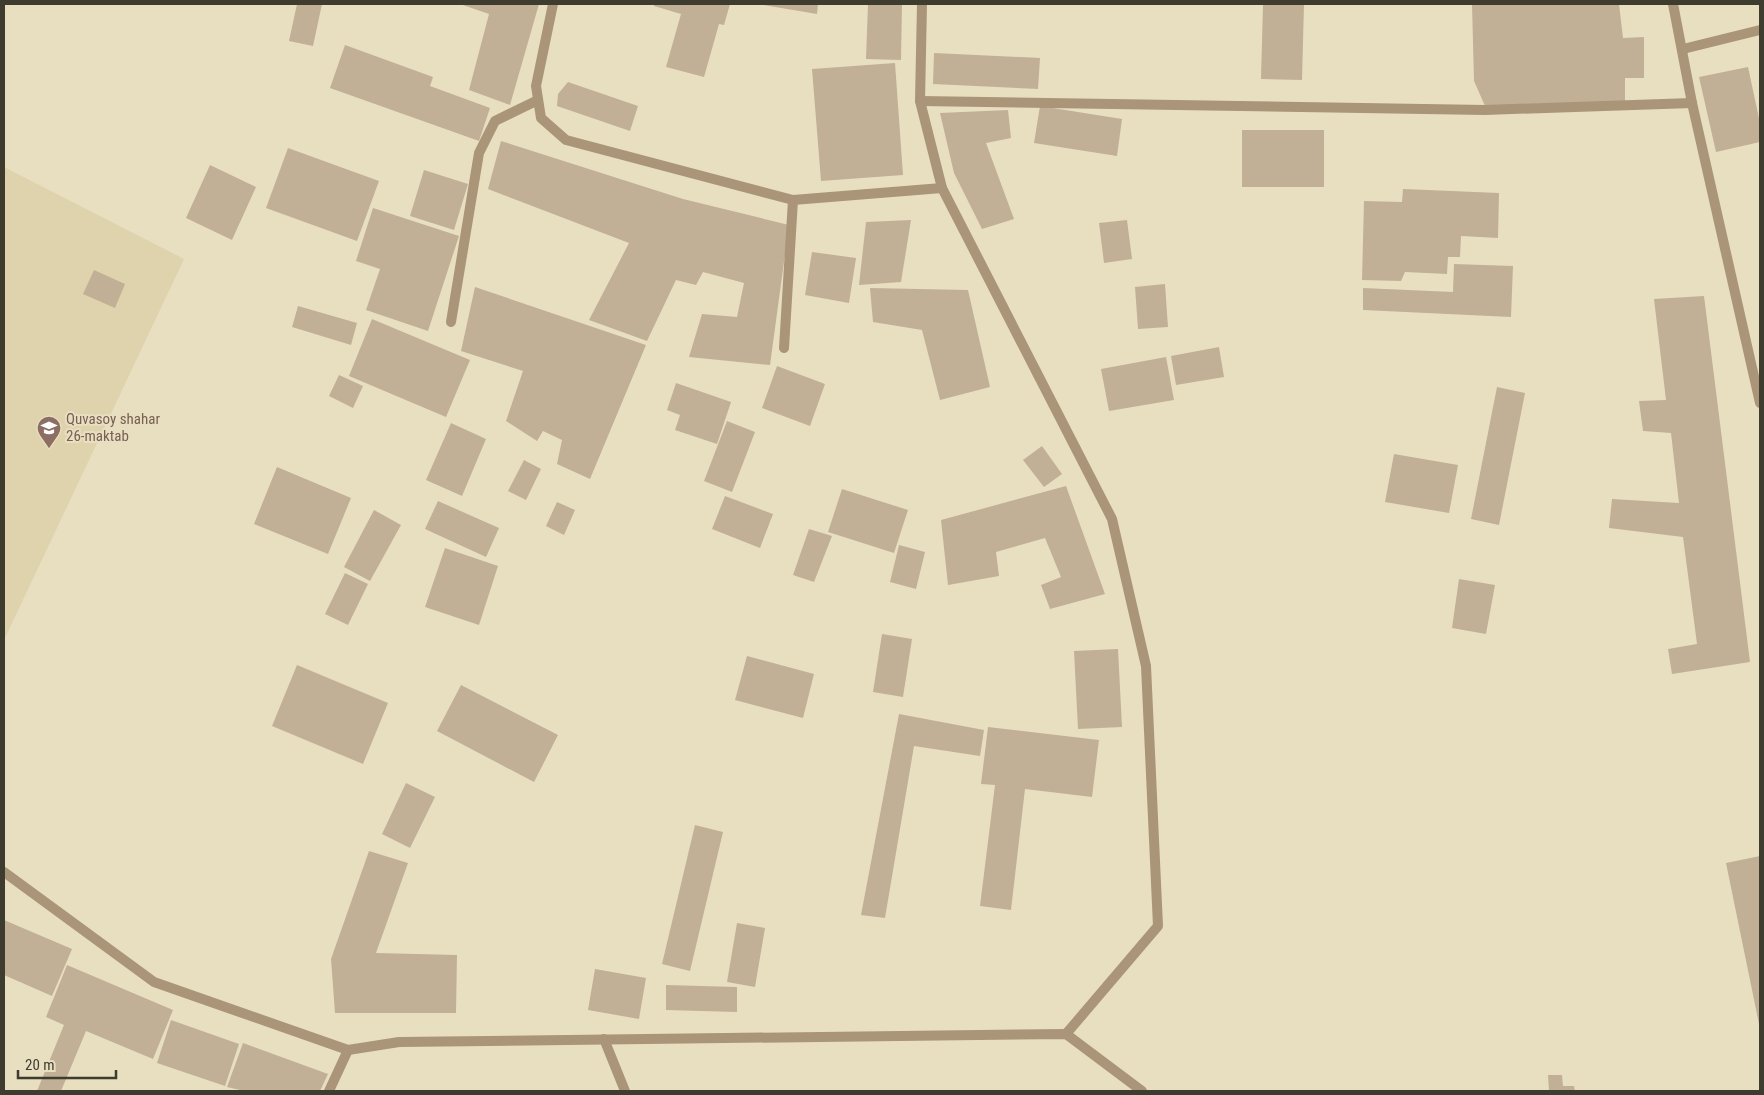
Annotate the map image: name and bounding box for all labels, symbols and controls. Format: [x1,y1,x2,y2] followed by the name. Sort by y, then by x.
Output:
[66,410,160,445] place label: Quvasoy shahar 26-maktab
[36,415,62,449] school or university icon: Quvasoy shahar 26-maktab
[18,1048,115,1080] scale bar
[25,1056,55,1074] text: 20 m

